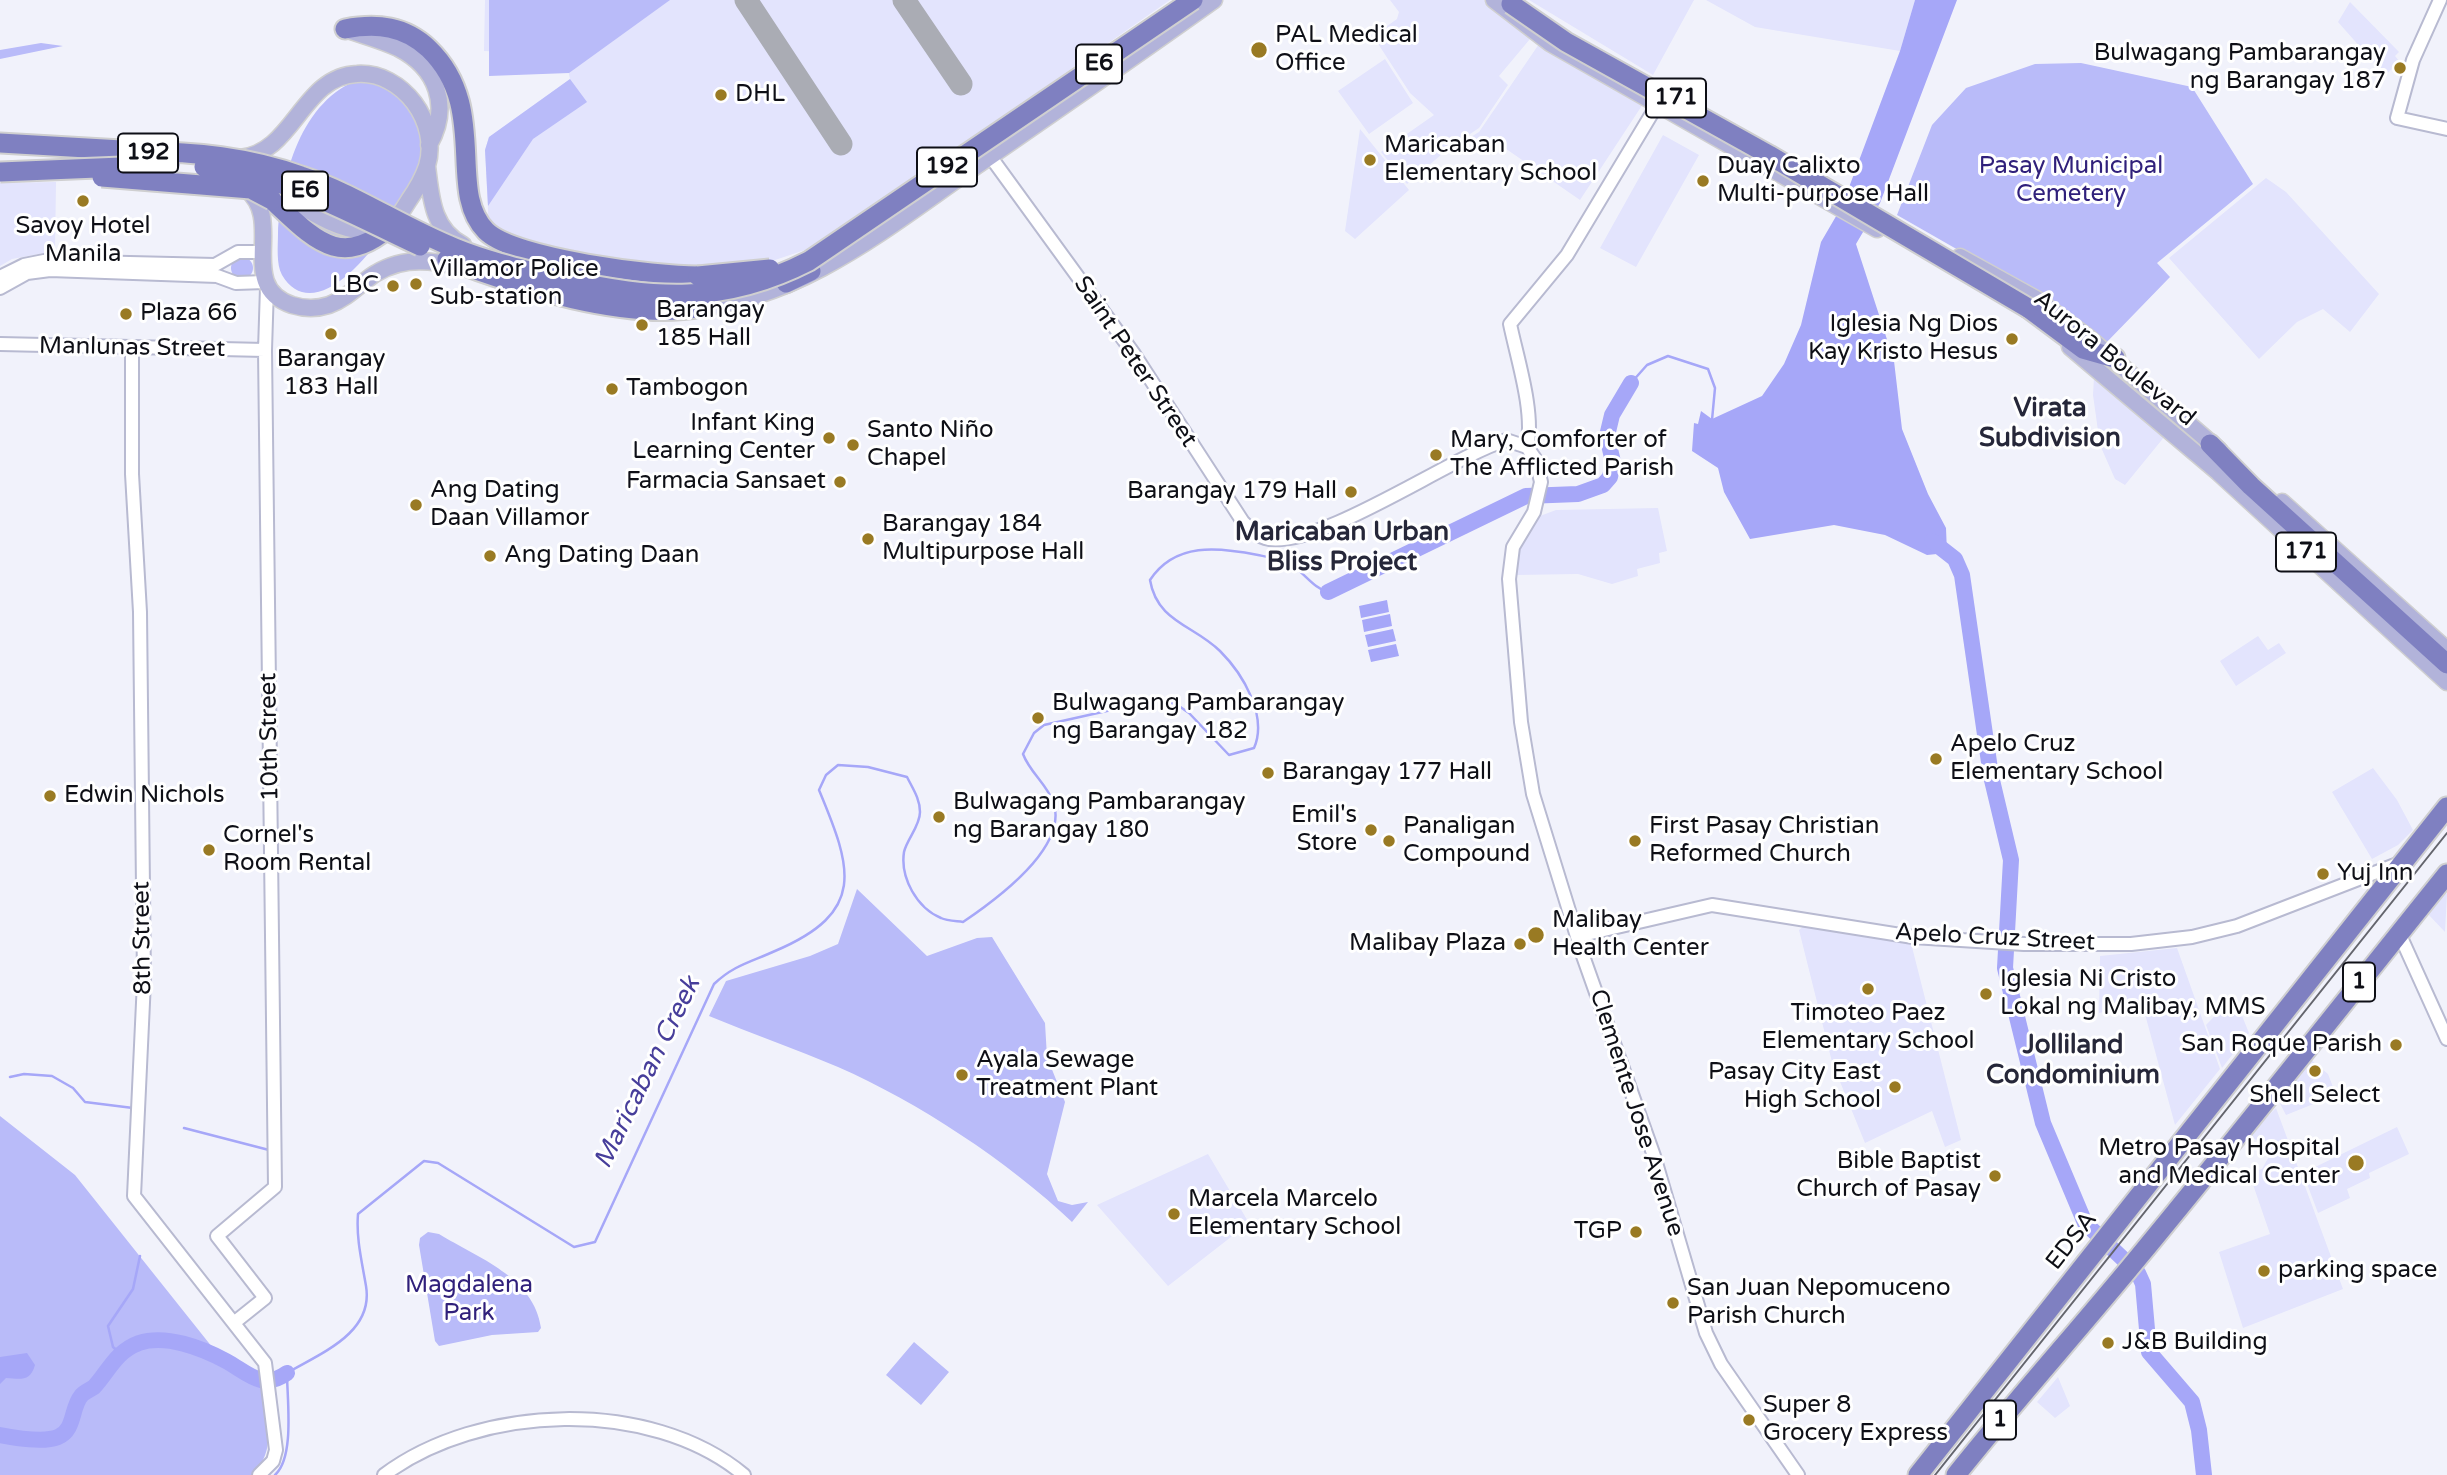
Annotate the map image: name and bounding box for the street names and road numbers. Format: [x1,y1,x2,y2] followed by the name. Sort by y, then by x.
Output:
[1076,44,1122,83] road number: E6
[1646,78,1706,118] road number: 171
[118,134,178,172] road number: 192
[917,148,977,186] road number: 192
[282,172,328,210] road number: E6
[1067,271,1203,453] street label: Saint Peter Street
[2027,285,2201,433] street label: Aurora Boulevard
[39,332,225,364] street label: Manlunas Street
[2276,532,2336,572] road number: 171
[254,672,286,802] street label: 10th Street
[128,881,158,995] street label: 8th Street
[1894,918,2096,958] street label: Apelo Cruz Street
[2343,962,2375,1001] road number: 1
[1582,986,1690,1240] street label: Clemente Jose Avenue
[2040,1206,2104,1276] street label: EDSA
[1984,1400,2016,1440] road number: 1

